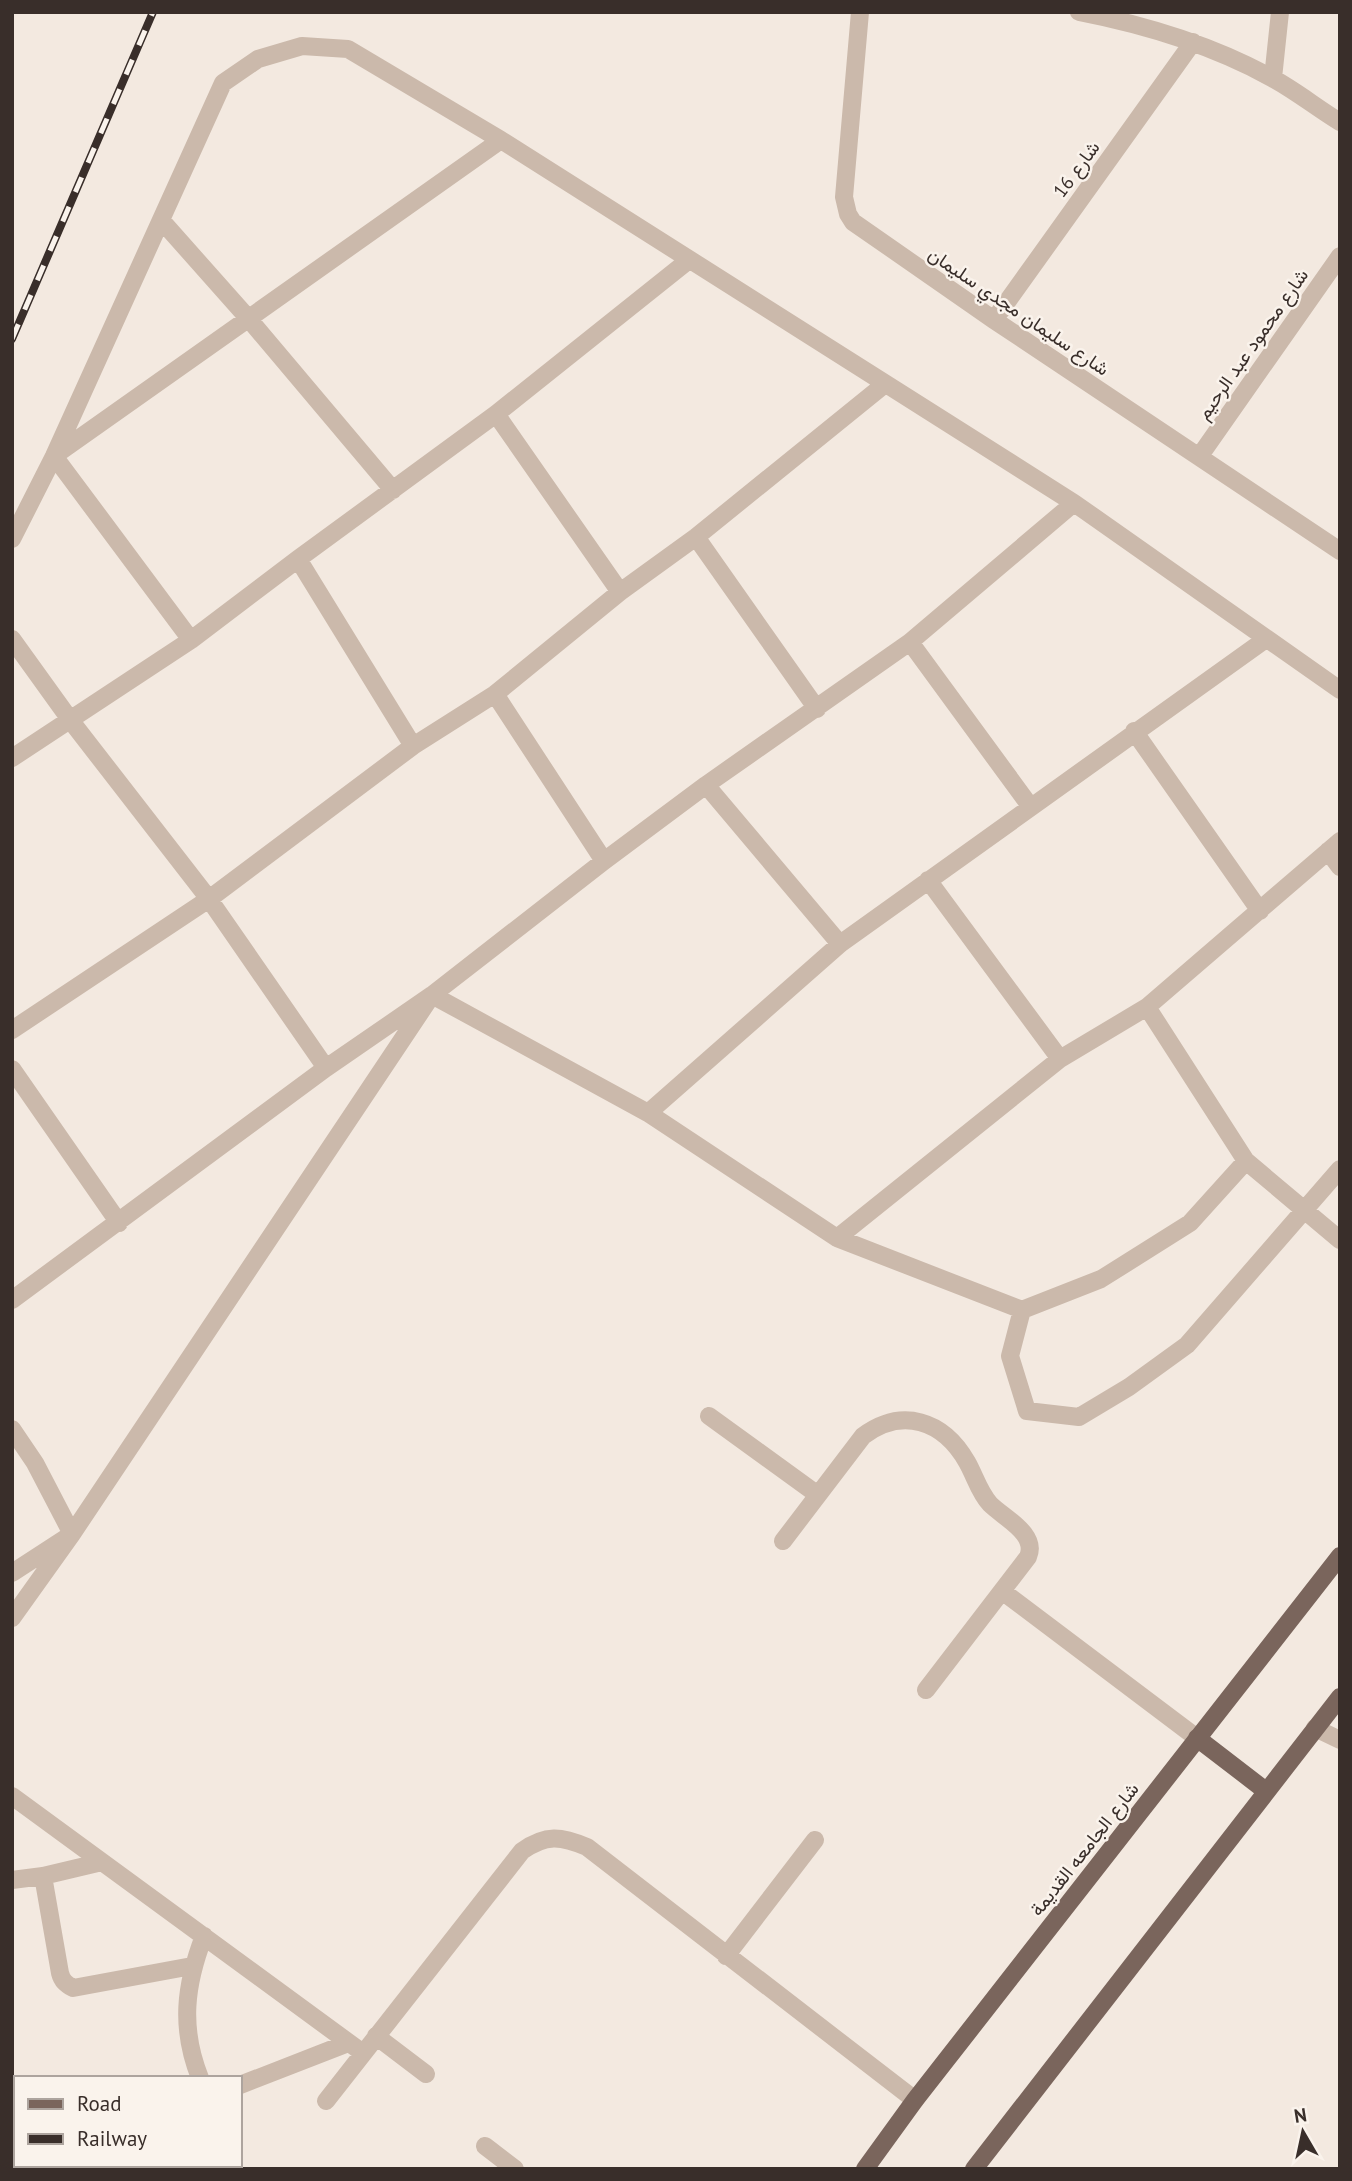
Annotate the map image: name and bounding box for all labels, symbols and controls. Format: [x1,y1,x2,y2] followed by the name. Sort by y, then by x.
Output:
[1047,136,1105,203] street label: شارع 16
[922,241,1114,384] street label: شارع سليمان مجدي سليمان
[1191,264,1314,425] street label: شارع محمود عبد الرحيم
[1024,1777,1144,1921] street label: شارع الجامعه القديمة
[14,2076,242,2167] legend
[77,2090,121,2117] text: Road
[1268,2097,1338,2167] north arrow
[1292,2102,1308,2128] text: N
[77,2125,147,2152] text: Railway

